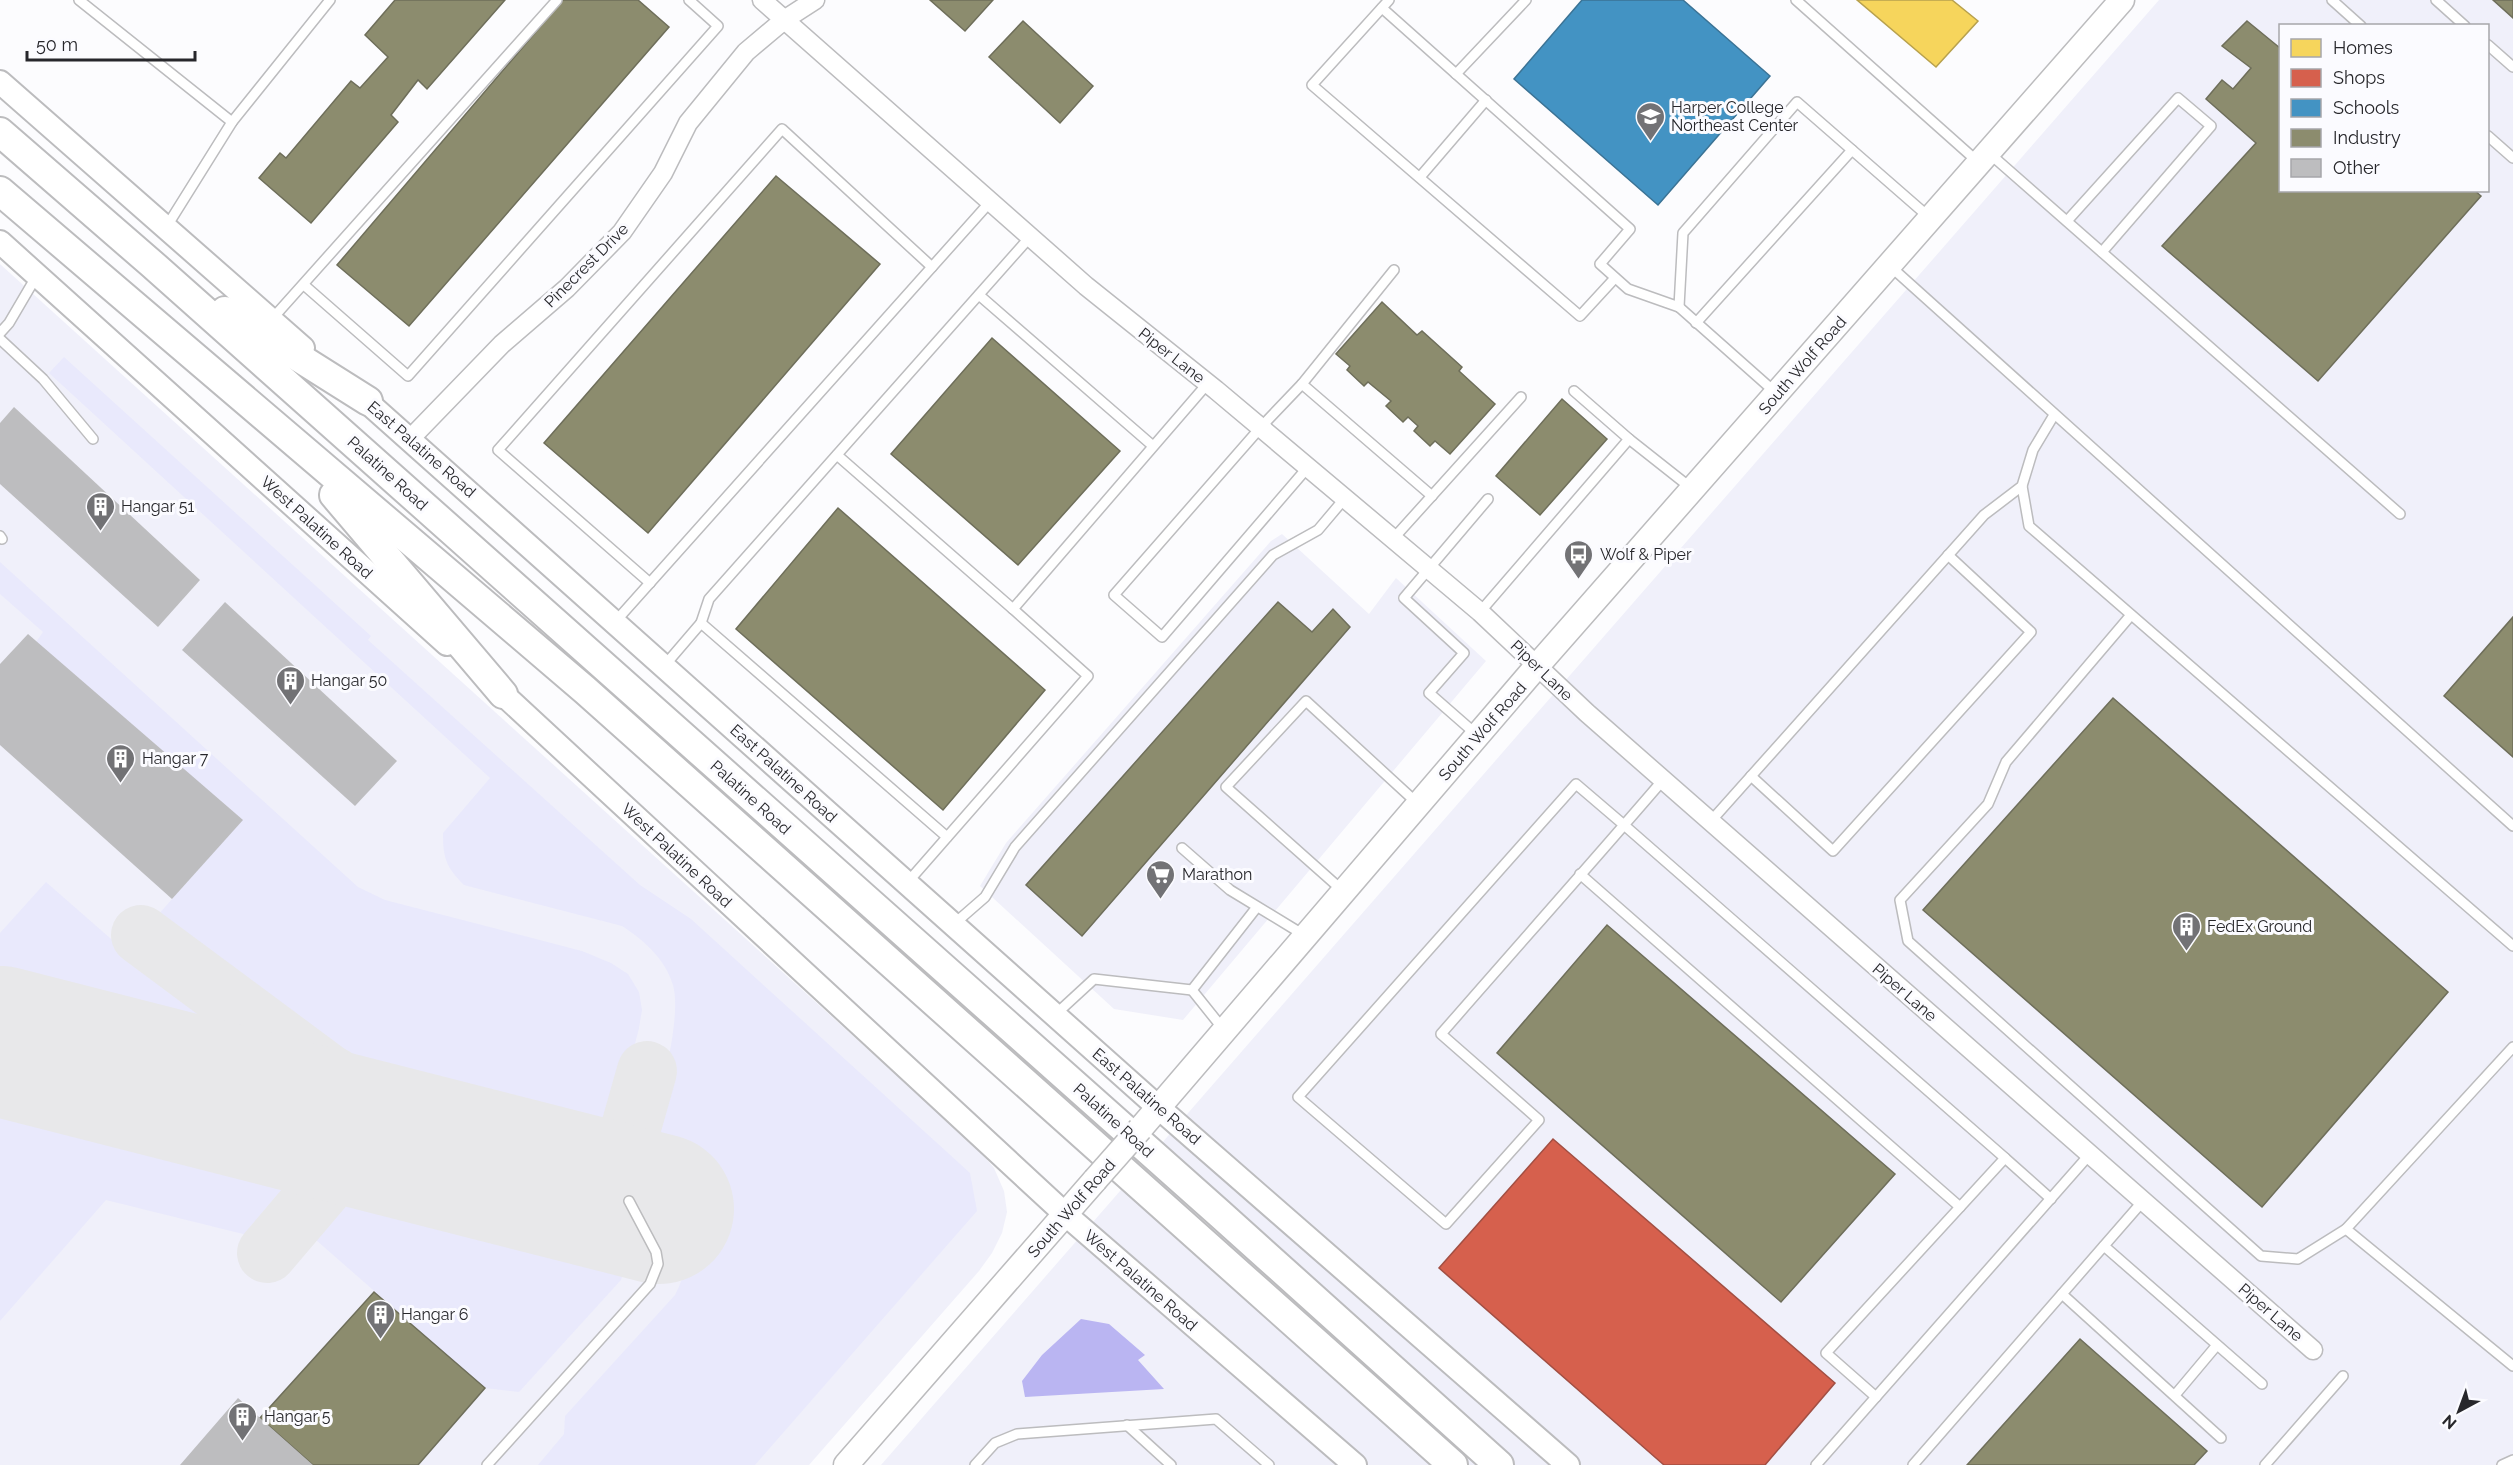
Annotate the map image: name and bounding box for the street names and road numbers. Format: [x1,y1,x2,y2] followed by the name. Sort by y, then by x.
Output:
[540,219,632,311] street label: Pinecrest Drive
[1755,312,1850,418] street label: South Wolf Road
[1135,324,1209,387] street label: Piper Lane
[364,397,480,501] street label: East Palatine Road
[344,432,432,514] street label: Palatine Road
[257,472,377,583] street label: West Palatine Road
[1507,636,1577,705] street label: Piper Lane
[1435,678,1530,784] street label: South Wolf Road
[727,720,841,826] street label: East Palatine Road
[707,756,795,838] street label: Palatine Road
[618,799,736,911] street label: West Palatine Road
[1869,959,1941,1025] street label: Piper Lane
[1089,1044,1205,1148] street label: East Palatine Road
[1070,1079,1158,1161] street label: Palatine Road
[1024,1155,1119,1261] street label: South Wolf Road
[1080,1226,1201,1335] street label: West Palatine Road
[2235,1279,2307,1345] street label: Piper Lane

